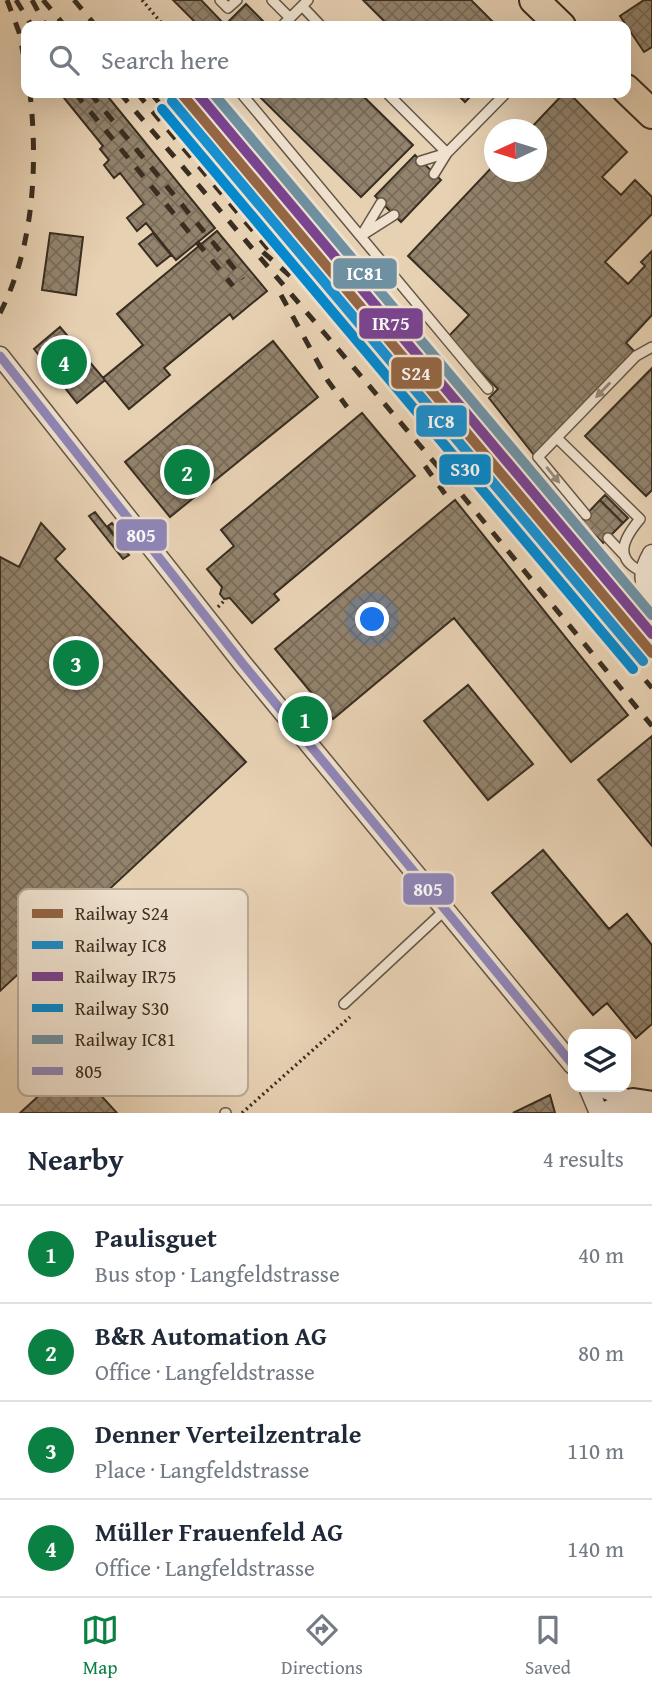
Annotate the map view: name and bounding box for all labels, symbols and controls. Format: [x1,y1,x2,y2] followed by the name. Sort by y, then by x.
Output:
[21,21,631,98] search box
[101,40,229,79] text: Search here
[45,41,83,79] icon: search
[484,119,547,182] north arrow
[332,257,398,290] line badge: IC81
[347,259,383,287] text: IC81
[358,307,424,340] line badge: IR75
[372,309,410,337] text: IR75
[41,336,87,388] pin: 4
[390,356,443,390] line badge: S24
[401,359,431,387] text: S24
[596,381,612,398] one-way arrow
[415,404,468,438] line badge: IC8
[428,407,455,435] text: IC8
[164,446,210,498] pin: 2
[438,453,492,486] line badge: S30
[450,455,480,483] text: S30
[546,466,561,484] one-way arrow
[115,518,168,552] line badge: 805
[126,521,156,549] text: 805
[355,602,389,636] your location
[53,637,99,689] pin: 3
[282,693,328,745] pin: 1
[402,872,455,906] line badge: 805
[413,875,443,903] text: 805
[18,889,248,1096] legend
[75,899,169,927] text: Railway S24
[75,931,167,959] text: Railway IC8
[75,962,177,990] text: Railway IR75
[75,994,169,1022] text: Railway S30
[75,1025,176,1053] text: Railway IC81
[568,1029,631,1092] map controls
[568,1029,631,1092] button: layers
[75,1057,102,1085] text: 805
[28,1137,124,1181] text: Nearby
[543,1142,624,1175] text: 4 results
[95,1218,217,1257] text: Paulisguet
[45,1238,57,1271] text: 1
[578,1238,624,1271] text: 40 m
[95,1257,340,1290] text: Bus stop · Langfeldstrasse
[95,1316,327,1355] text: B&R Automation AG
[45,1336,57,1369] text: 2
[578,1336,624,1369] text: 80 m
[95,1355,315,1388] text: Office · Langfeldstrasse
[95,1414,361,1453] text: Denner Verteilzentrale
[45,1434,57,1467] text: 3
[567,1434,624,1467] text: 110 m
[95,1453,309,1486] text: Place · Langfeldstrasse
[95,1512,343,1551] text: Müller Frauenfeld AG
[45,1532,57,1565] text: 4
[567,1532,624,1565] text: 140 m
[95,1551,315,1584] text: Office · Langfeldstrasse
[81,1611,119,1681] tab: Map
[281,1611,363,1681] tab: Directions
[525,1611,571,1681] tab: Saved

